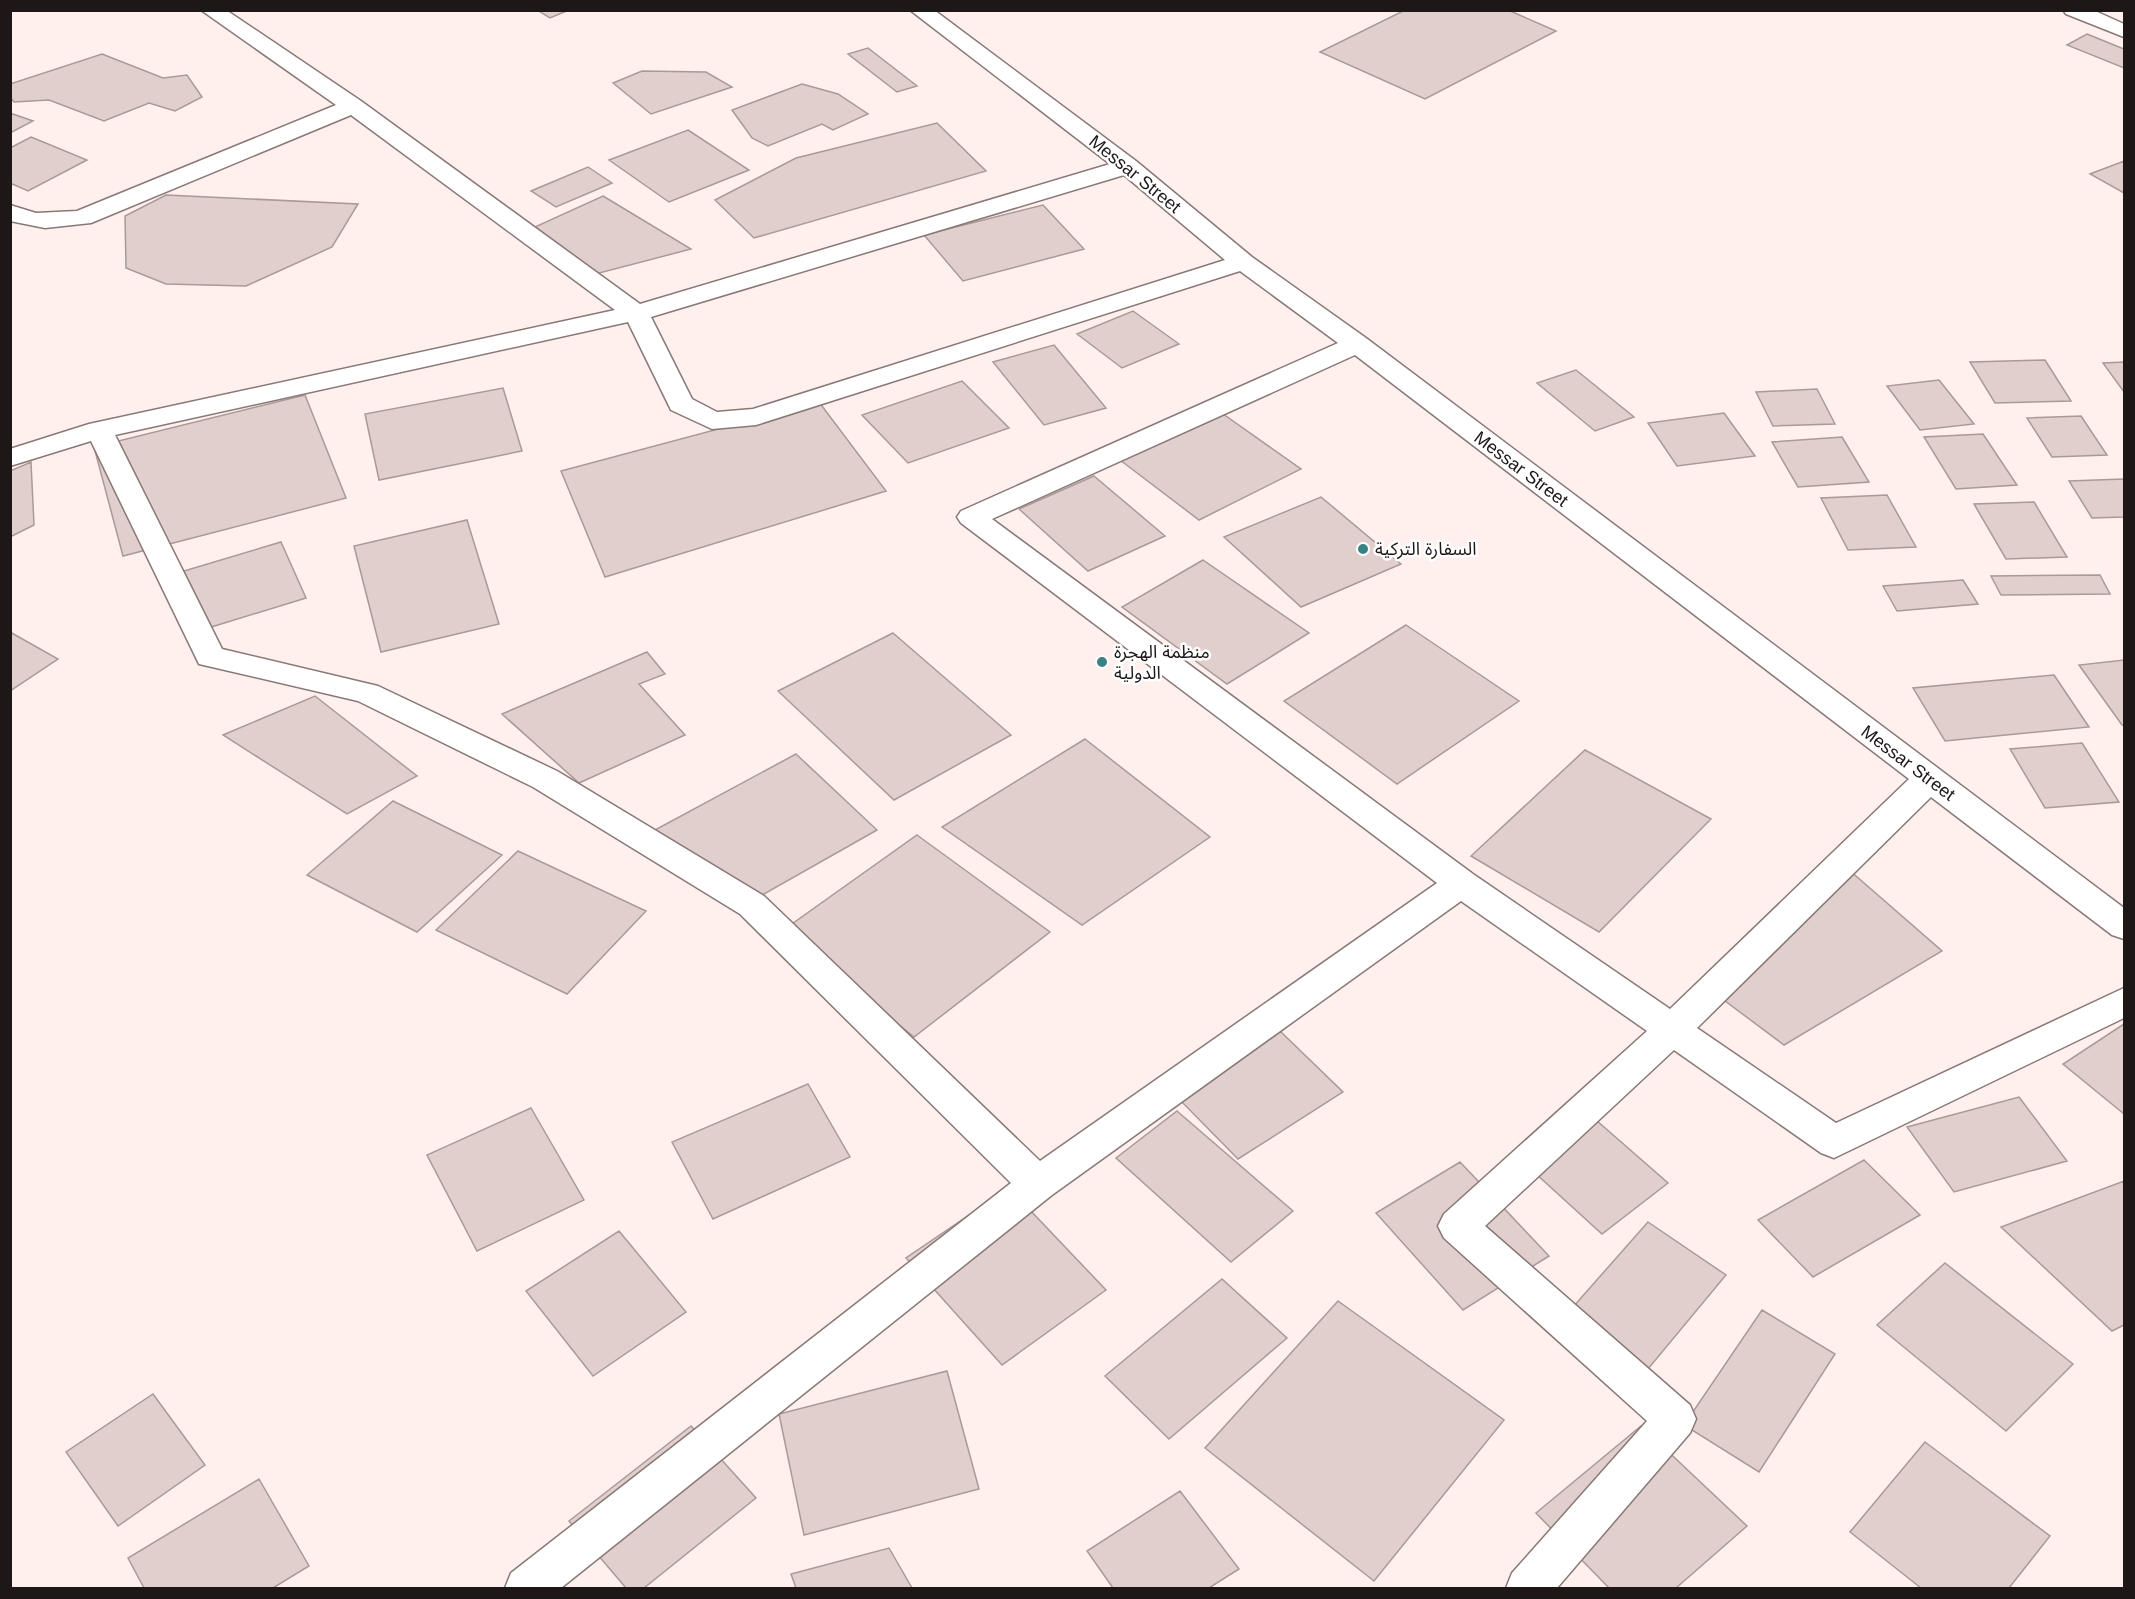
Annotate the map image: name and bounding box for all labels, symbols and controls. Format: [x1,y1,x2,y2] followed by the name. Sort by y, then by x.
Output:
[1085,131,1185,217] street label: Messar Street
[1470,427,1572,511] street label: Messar Street
[1375,539,1477,560] place label: السفارة التركية
[1356,542,1370,556] marker: السفارة التركية
[1114,642,1210,683] place label: منظمة الهجرة الدولية
[1095,655,1109,669] marker: منظمة الهجرة الدولية
[1857,721,1959,805] street label: Messar Street

